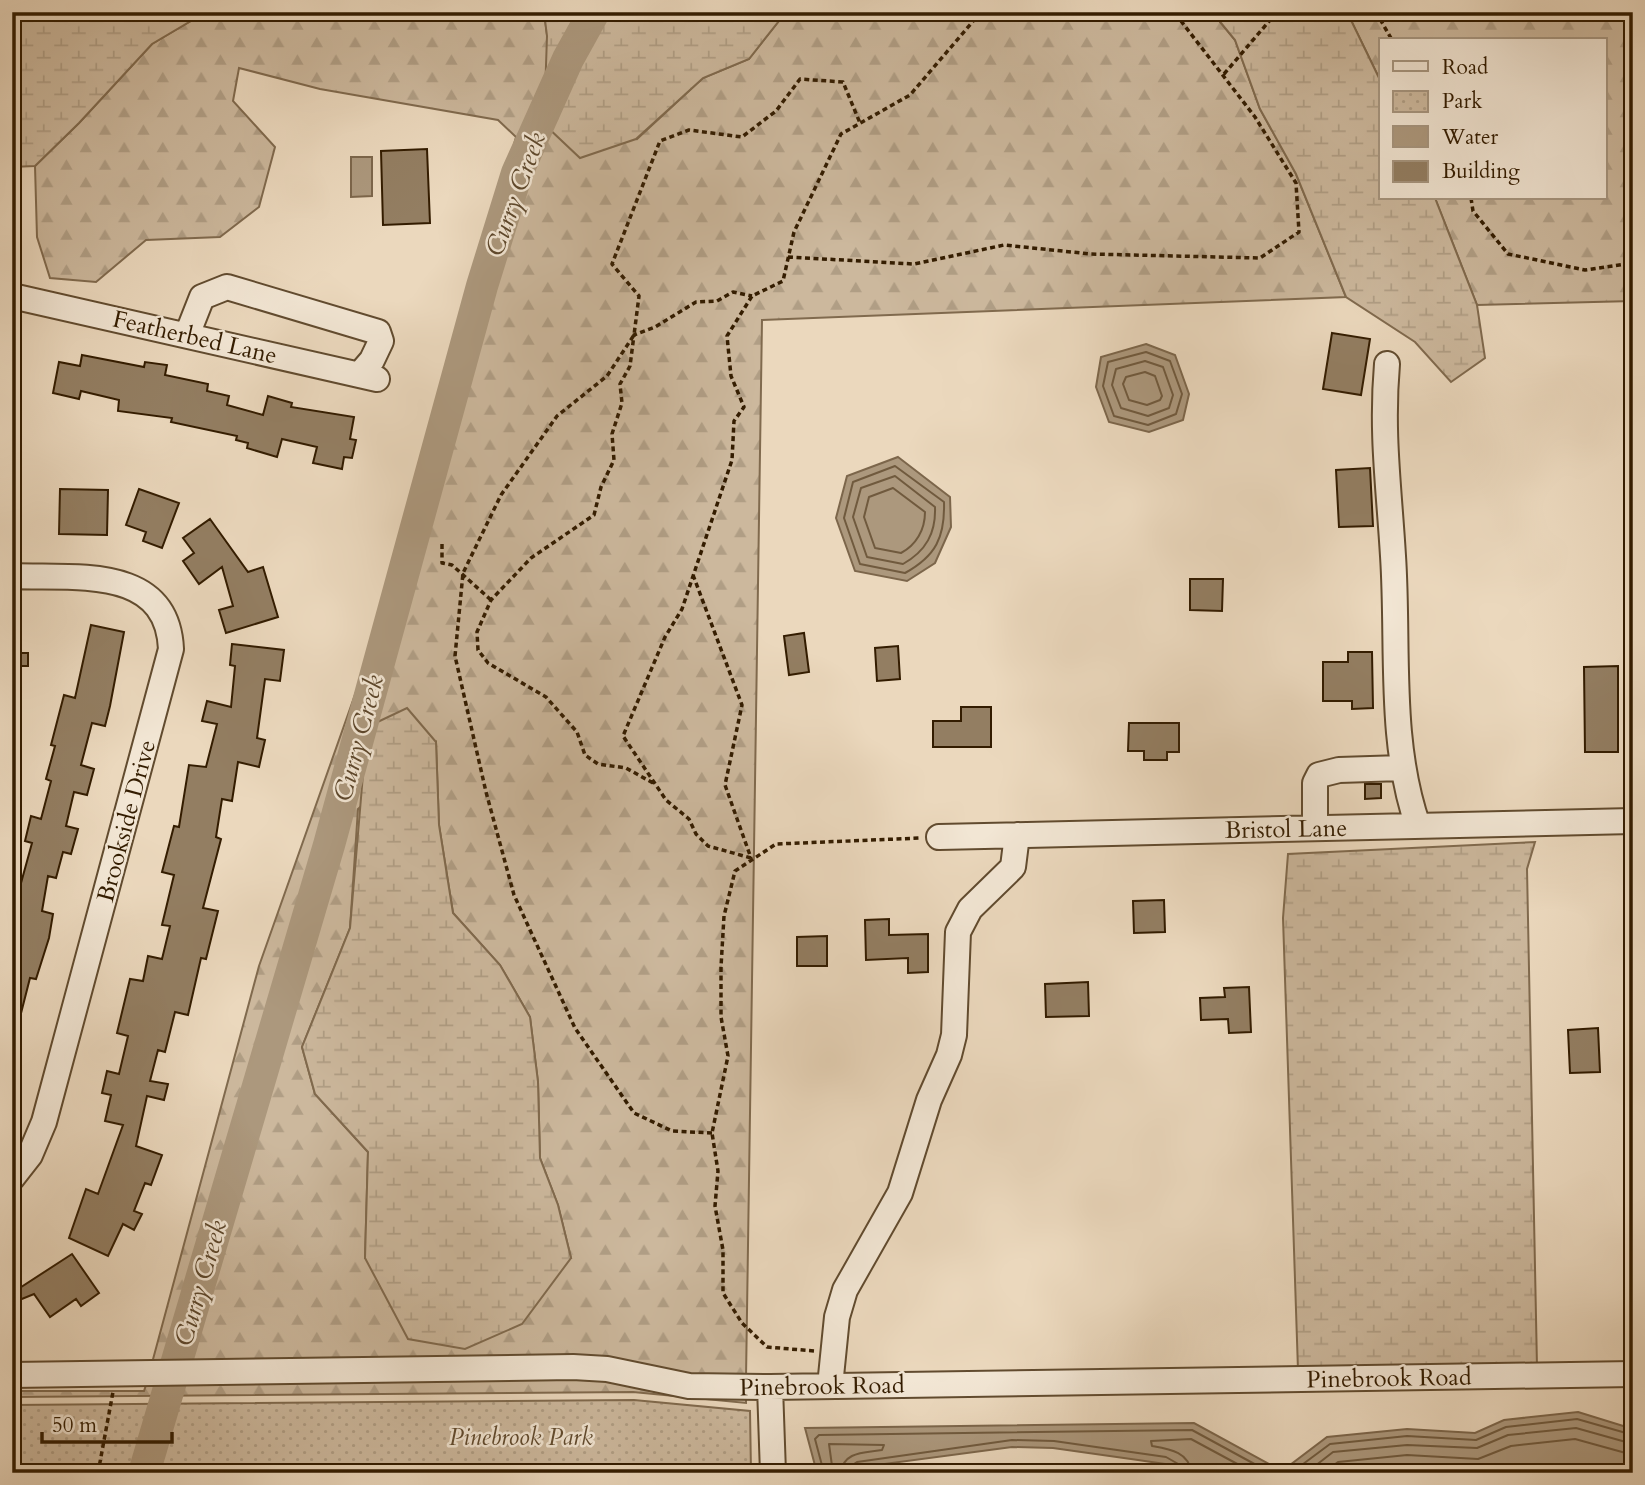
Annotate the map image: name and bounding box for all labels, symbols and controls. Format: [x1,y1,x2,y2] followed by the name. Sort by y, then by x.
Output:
[1379,38,1606,200] legend
[1442,53,1488,82] text: Road
[1442,87,1483,116] text: Park
[1441,123,1498,152] text: Water
[477,127,554,261] water label: Curry Creek
[1442,157,1520,186] text: Building
[109,303,280,372] street label: Featherbed Lane
[325,671,392,805] water label: Curry Creek
[89,736,164,906] street label: Brookside Drive
[1225,812,1347,847] street label: Bristol Lane
[166,1216,235,1350] water label: Curry Creek
[1306,1361,1472,1396] street label: Pinebrook Road
[739,1369,905,1404] street label: Pinebrook Road
[42,1401,172,1445] scale bar
[52,1411,97,1440] text: 50 m
[449,1421,593,1454] park label: Pinebrook Park

